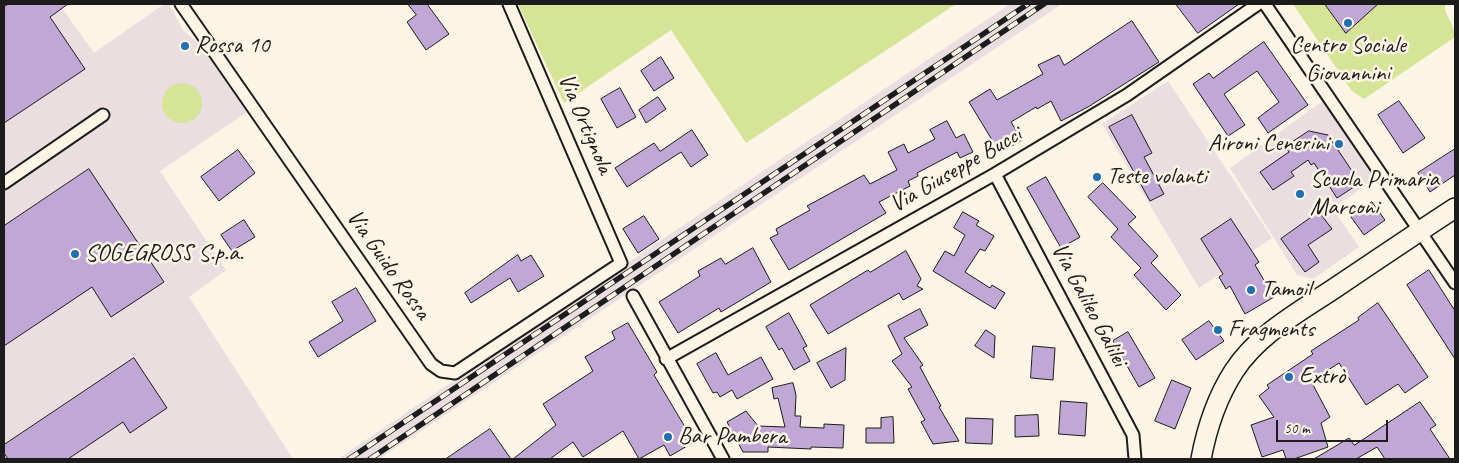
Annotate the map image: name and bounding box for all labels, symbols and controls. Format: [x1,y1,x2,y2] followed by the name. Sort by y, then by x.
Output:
[1342,17,1354,29] marker: Centro Sociale Giovannini
[195,32,270,60] place label: Rossa 10
[1290,32,1406,88] place label: Centro Sociale Giovannini
[179,40,191,52] marker: Rossa 10
[551,69,619,179] street label: Via Ortignola
[885,121,1027,219] street label: Via Giuseppe Bucci
[1208,130,1329,158] place label: Aironi Cenerini
[1333,138,1345,150] marker: Aironi Cenerini
[1107,163,1207,191] place label: Teste volanti
[1310,166,1439,222] place label: Scuola Primaria Marconi
[1091,171,1103,183] marker: Teste volanti
[1294,188,1306,200] marker: Scuola Primaria Marconi
[340,204,436,326] street label: Via Guido Rossa
[1044,238,1134,372] street label: Via Galileo Galilei
[85,240,244,268] place label: SOGEGROSS S.p.a.
[69,248,81,260] marker: SOGEGROSS S.p.a.
[1261,276,1311,304] place label: Tamoil
[1245,284,1257,296] marker: Tamoil
[1228,316,1314,344] place label: Fragments
[1212,324,1224,336] marker: Fragments
[1299,363,1345,391] place label: Extrò
[1283,371,1295,383] marker: Extrò
[1279,410,1392,442] scale bar
[1284,419,1310,438] text: 50 m
[678,423,786,451] place label: Bar Pambera
[662,431,674,443] marker: Bar Pambera

